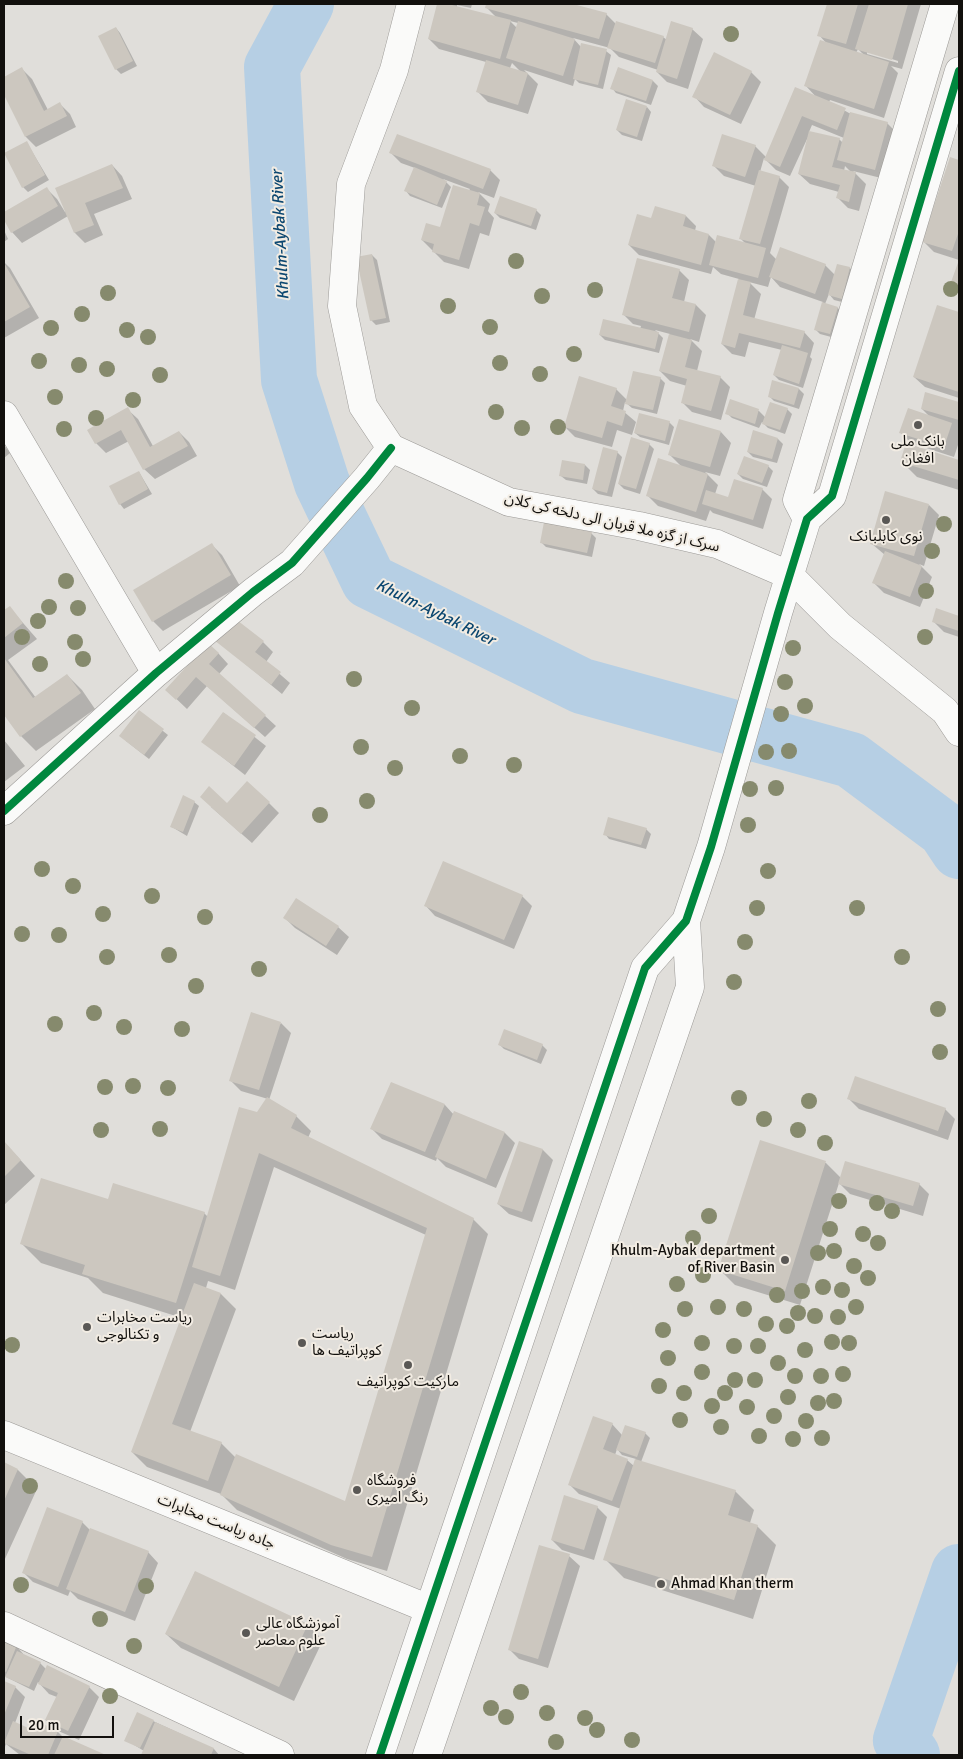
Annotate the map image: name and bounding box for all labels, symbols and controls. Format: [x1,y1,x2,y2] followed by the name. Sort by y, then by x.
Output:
[268,170,294,300] water label: Khulm-Aybak River
[912,419,924,431] marker: بانک ملی افغان
[891,433,945,468] place label: بانک ملی افغان
[503,489,721,557] street label: سرک از گزه ملا قربان الی دلخه کی کلان
[880,514,892,526] marker: نوی کابلبانک
[849,528,923,546] place label: نوی کابلبانک
[372,576,498,650] water label: Khulm-Aybak River
[611,1242,775,1277] place label: Khulm-Aybak department of River Basin
[779,1254,791,1266] marker: Khulm-Aybak department of River Basin
[97,1309,192,1344] place label: ریاست مخابرات و تکنالوجی
[81,1321,93,1333] marker: ریاست مخابرات و تکنالوجی
[312,1325,382,1360] place label: ریاست کوپراتیف ها
[296,1337,308,1349] marker: ریاست کوپراتیف ها
[402,1359,414,1371] marker: مارکیت کوپراتیف
[357,1373,459,1391] place label: مارکیت کوپراتیف
[367,1472,428,1507] place label: فروشگاه رنگ امیری
[351,1484,363,1496] marker: فروشگاه رنگ امیری
[155,1490,277,1554] street label: جاده ریاست مخابرات
[671,1575,794,1593] place label: Ahmad Khan therm
[655,1578,667,1590] marker: Ahmad Khan therm
[256,1615,340,1650] place label: آموزشگاه عالی علوم معاصر
[240,1627,252,1639] marker: آموزشگاه عالی علوم معاصر
[22,1706,116,1738] scale bar
[28,1716,59,1734] text: 20 m

